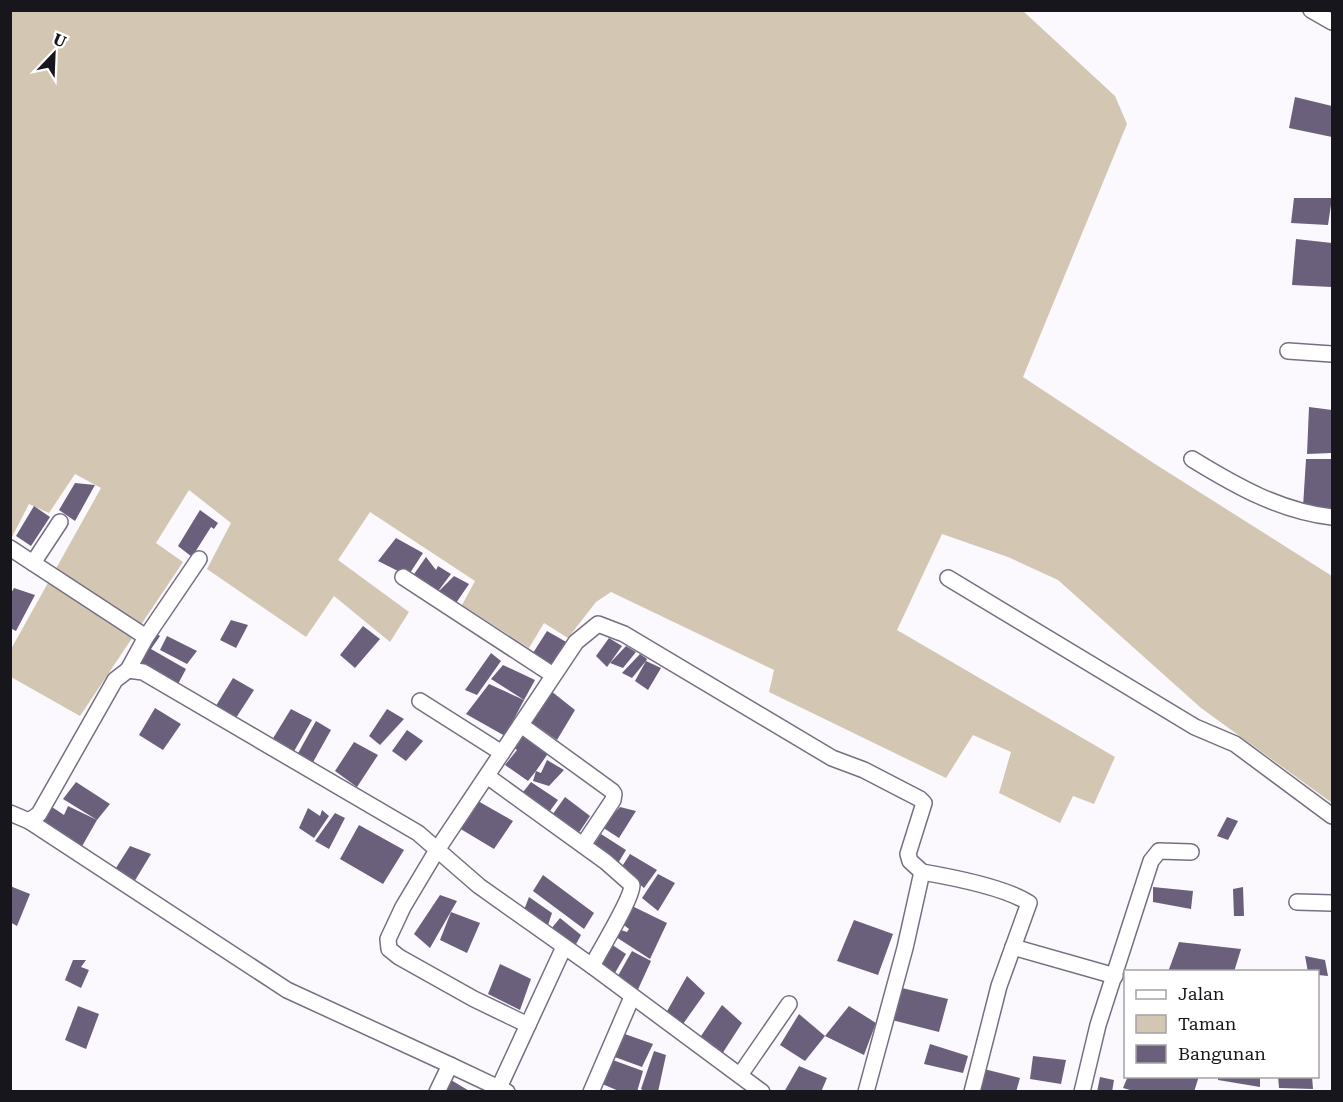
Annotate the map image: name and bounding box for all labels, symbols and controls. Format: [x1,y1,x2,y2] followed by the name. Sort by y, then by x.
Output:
[24,24,84,84] north arrow
[50,30,69,52] text: U
[1124,970,1319,1078] legend
[1178,983,1225,1004] text: Jalan
[1178,1013,1237,1034] text: Taman
[1178,1043,1266,1064] text: Bangunan

